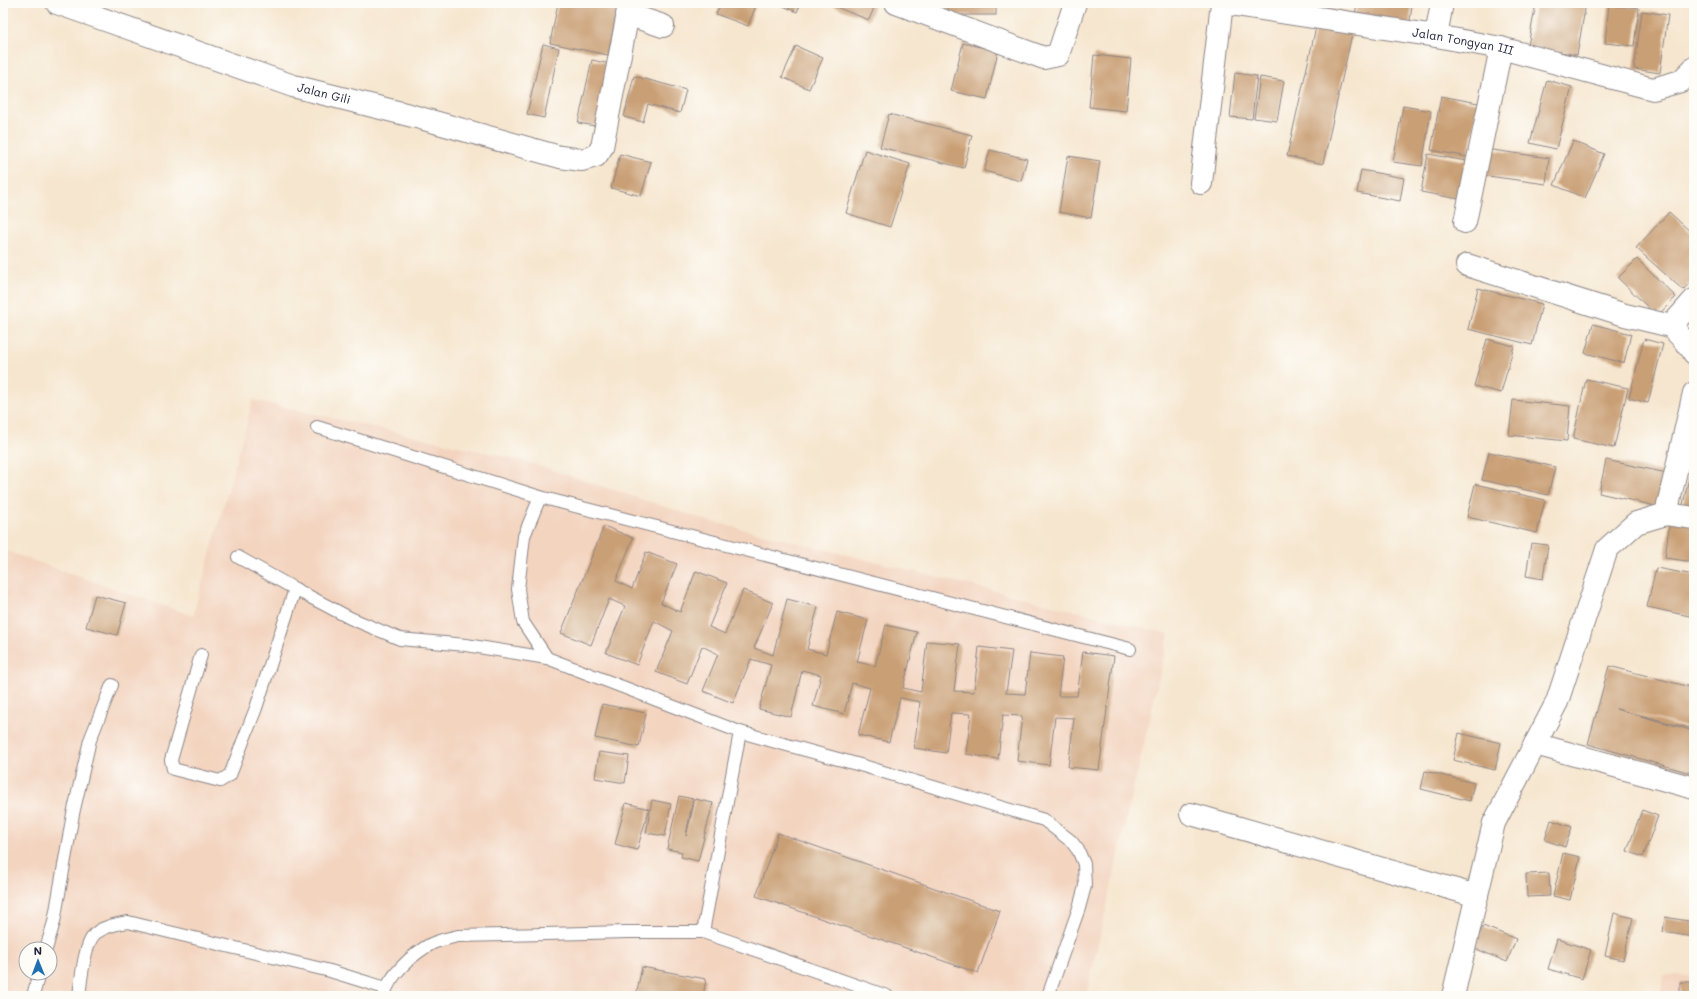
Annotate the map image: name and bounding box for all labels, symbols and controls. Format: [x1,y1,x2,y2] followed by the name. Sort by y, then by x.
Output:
[1411,23,1516,58] street label: Jalan Tongyan III
[296,78,352,107] street label: Jalan Gili
[18,941,58,981] north arrow
[34,943,42,958] text: N

